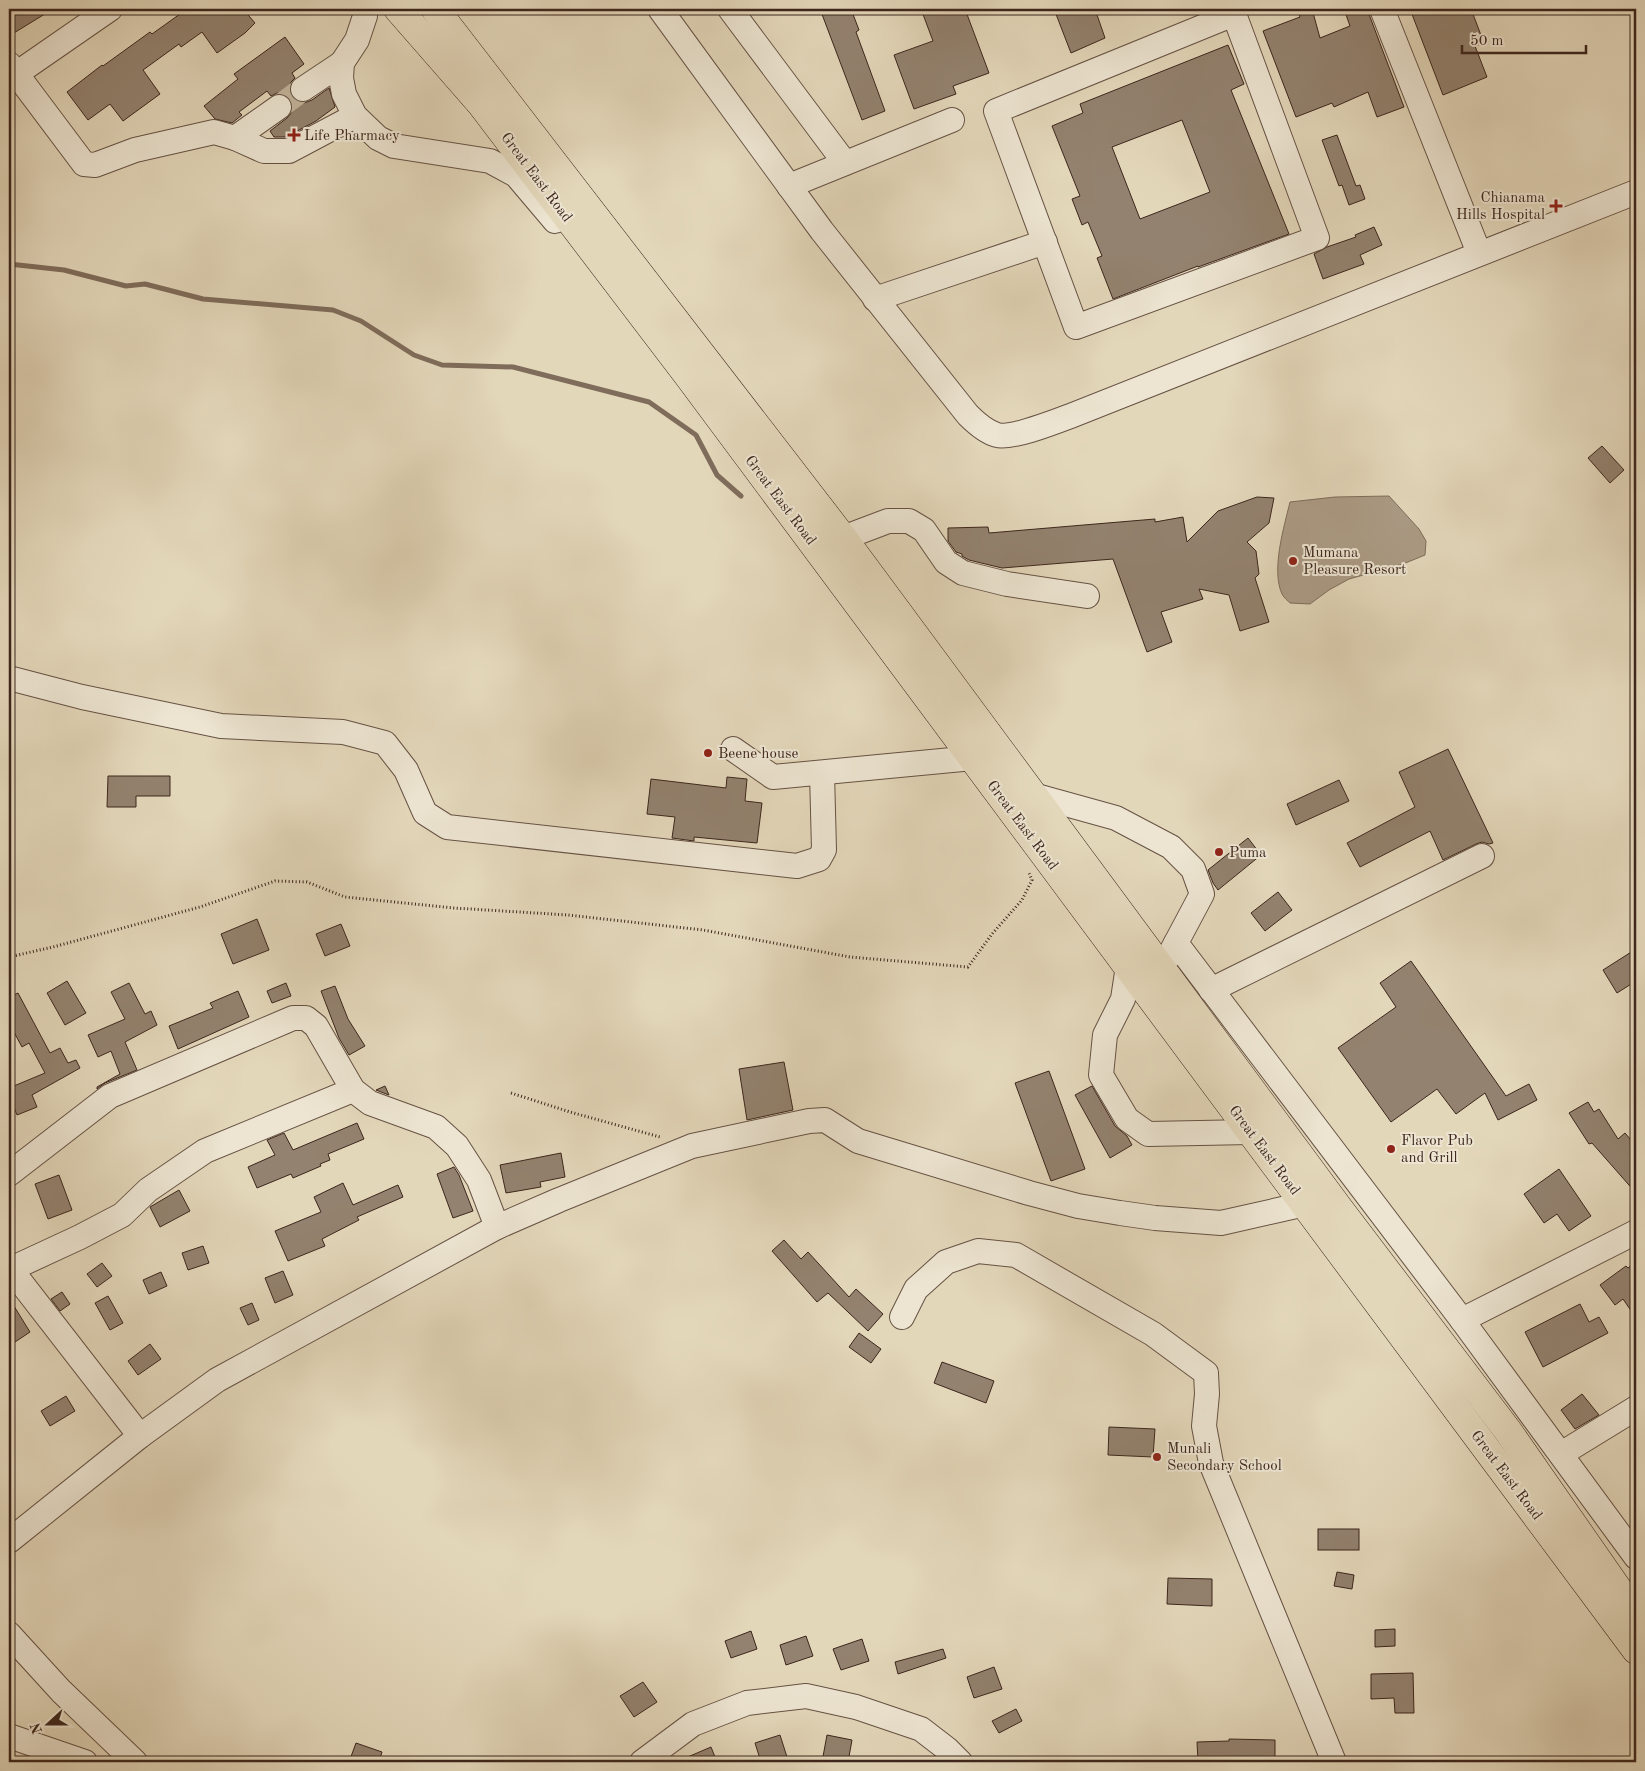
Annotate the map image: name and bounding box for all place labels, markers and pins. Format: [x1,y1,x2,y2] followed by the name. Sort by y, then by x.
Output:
[288,129,300,141] marker: Life Pharmacy
[304,129,400,144] place label: Life Pharmacy
[1456,191,1546,223] place label: Chianama Hills Hospital
[1549,199,1563,213] marker: Chianama Hills Hospital
[1303,546,1406,578] place label: Mumana Pleasure Resort
[1287,555,1299,567] marker: Mumana Pleasure Resort
[702,747,714,759] marker: Beene house
[718,747,798,762] place label: Beene house
[1213,846,1225,858] marker: Puma
[1229,846,1267,861] place label: Puma
[1401,1134,1473,1166] place label: Flavor Pub and Grill
[1385,1143,1397,1155] marker: Flavor Pub and Grill
[1167,1442,1282,1474] place label: Munali Secondary School
[1151,1451,1163,1463] marker: Munali Secondary School

